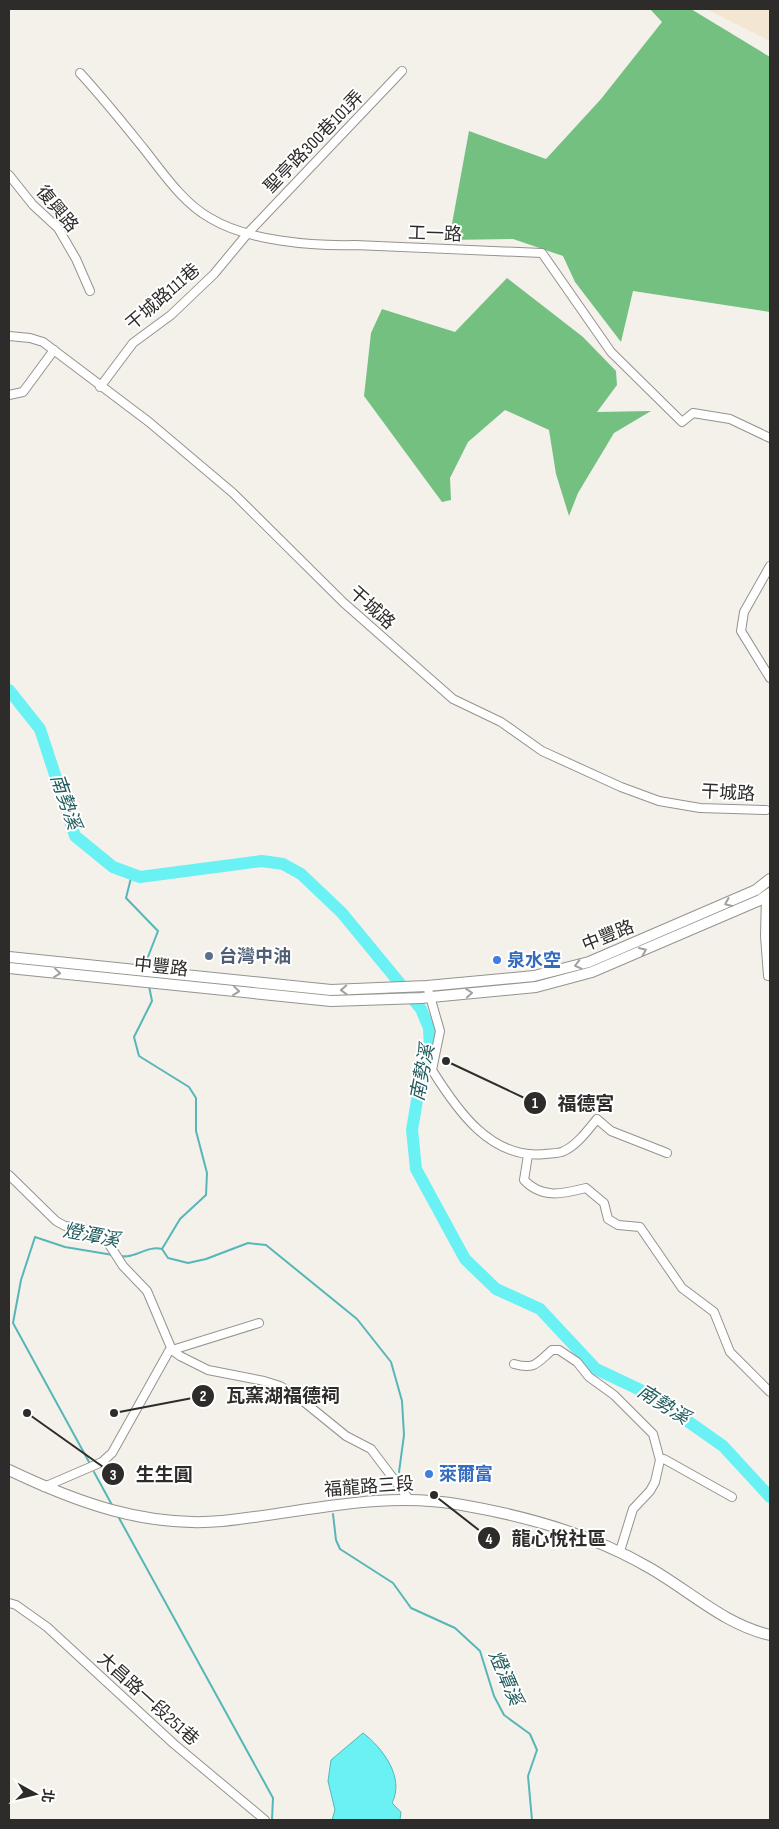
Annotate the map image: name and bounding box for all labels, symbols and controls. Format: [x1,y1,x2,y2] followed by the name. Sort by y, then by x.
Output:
[260,86,368,198] street label: 聖亭路300巷101弄
[32,182,82,236] street label: 復興路
[408,223,462,245] street label: 工一路
[122,259,204,335] street label: 干城路111巷
[345,582,399,634] street label: 干城路
[45,771,86,836] water label: 南勢溪
[700,781,756,805] street label: 干城路
[724,896,733,907] one-way arrow
[579,916,637,956] street label: 中豐路
[219,946,291,967] place label: 台灣中油
[638,946,647,957] one-way arrow
[203,950,215,962] marker: 台灣中油
[507,950,561,971] place label: 泉水空
[133,954,189,980] street label: 中豐路
[491,954,503,966] marker: 泉水空
[573,959,582,970] one-way arrow
[54,967,62,978] one-way arrow
[233,985,241,996] one-way arrow
[339,985,347,995] one-way arrow
[466,988,474,999] one-way arrow
[406,1040,440,1103] water label: 南勢溪
[523,1086,625,1120] callout: 福德宮
[557,1093,615,1116] text: 福德宮
[532,1094,538,1113] text: 1
[61,1219,124,1253] water label: 燈潭溪
[191,1379,350,1413] callout: 瓦窯湖福德祠
[633,1380,696,1431] water label: 南勢溪
[226,1385,340,1408] text: 瓦窯湖福德祠
[200,1387,206,1406] text: 2
[100,1457,202,1491] callout: 生生圓
[135,1464,193,1487] text: 生生圓
[439,1464,493,1485] place label: 萊爾富
[110,1466,117,1485] text: 3
[423,1468,435,1480] marker: 萊爾富
[323,1473,415,1501] street label: 福龍路三段
[477,1521,617,1555] callout: 龍心悅社區
[511,1528,607,1551] text: 龍心悅社區
[486,1530,493,1549] text: 4
[483,1647,528,1711] water label: 燈潭溪
[93,1648,203,1750] street label: 大昌路一段251巷
[10,1769,60,1819] north arrow
[38,1788,57,1804] text: 北

